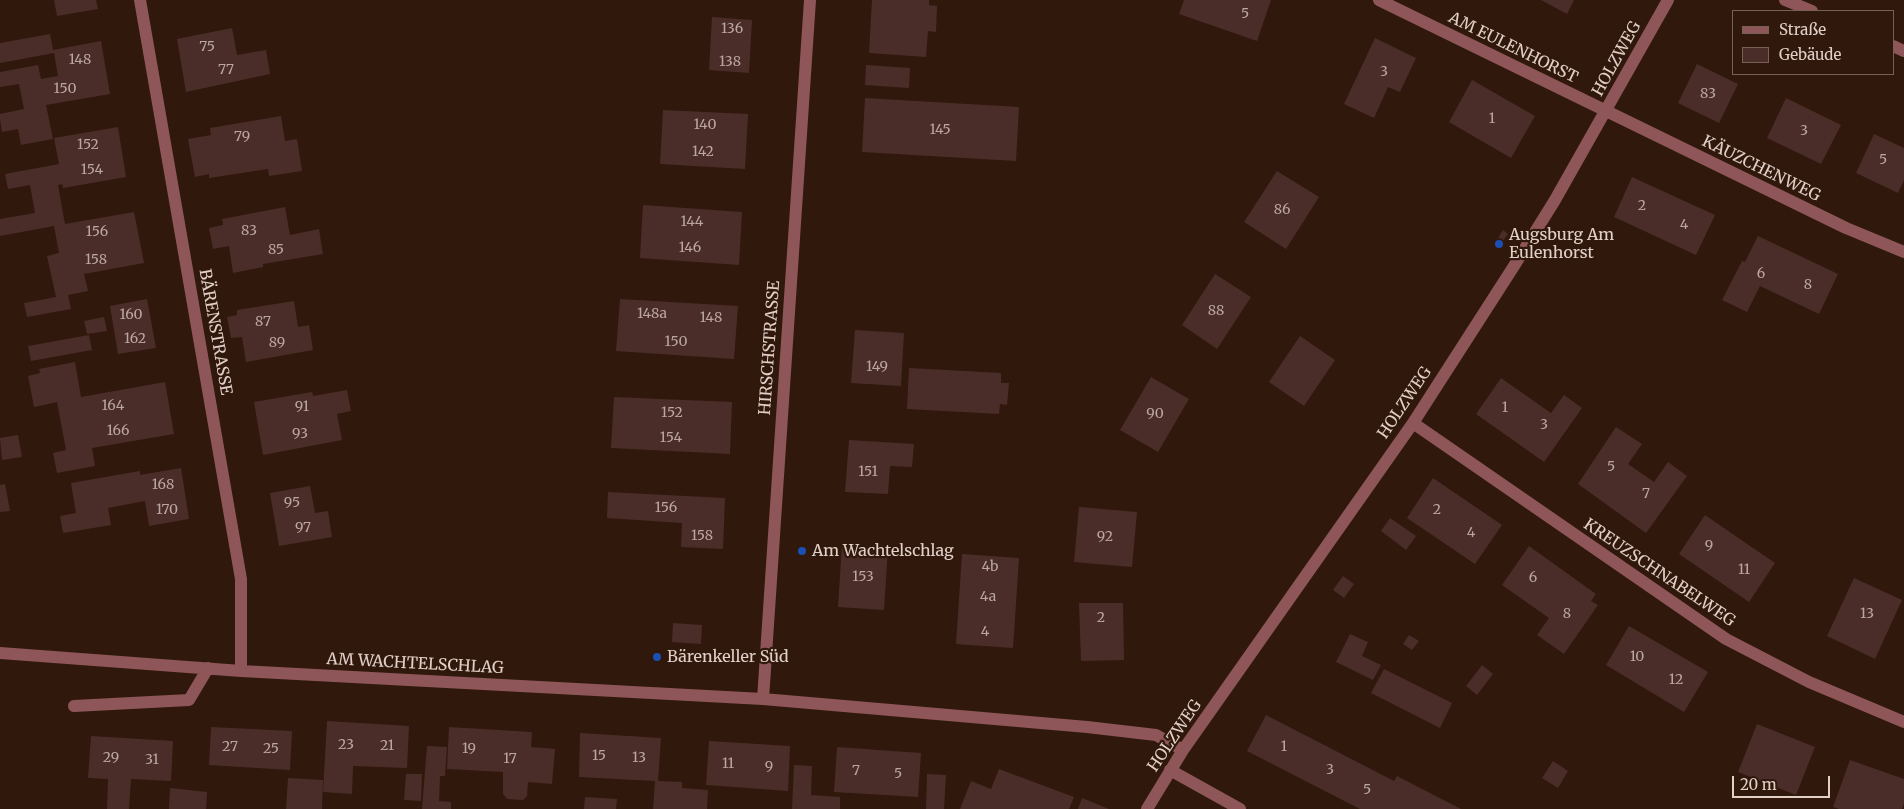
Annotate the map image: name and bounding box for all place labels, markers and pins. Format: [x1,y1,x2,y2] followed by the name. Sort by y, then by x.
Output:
[1509,225,1614,263] place label: Augsburg Am Eulenhorst
[1493,238,1505,250] marker: Augsburg Am Eulenhorst
[812,541,954,561] place label: Am Wachtelschlag
[796,545,808,557] marker: Am Wachtelschlag
[667,647,789,667] place label: Bärenkeller Süd
[651,651,663,663] marker: Bärenkeller Süd

